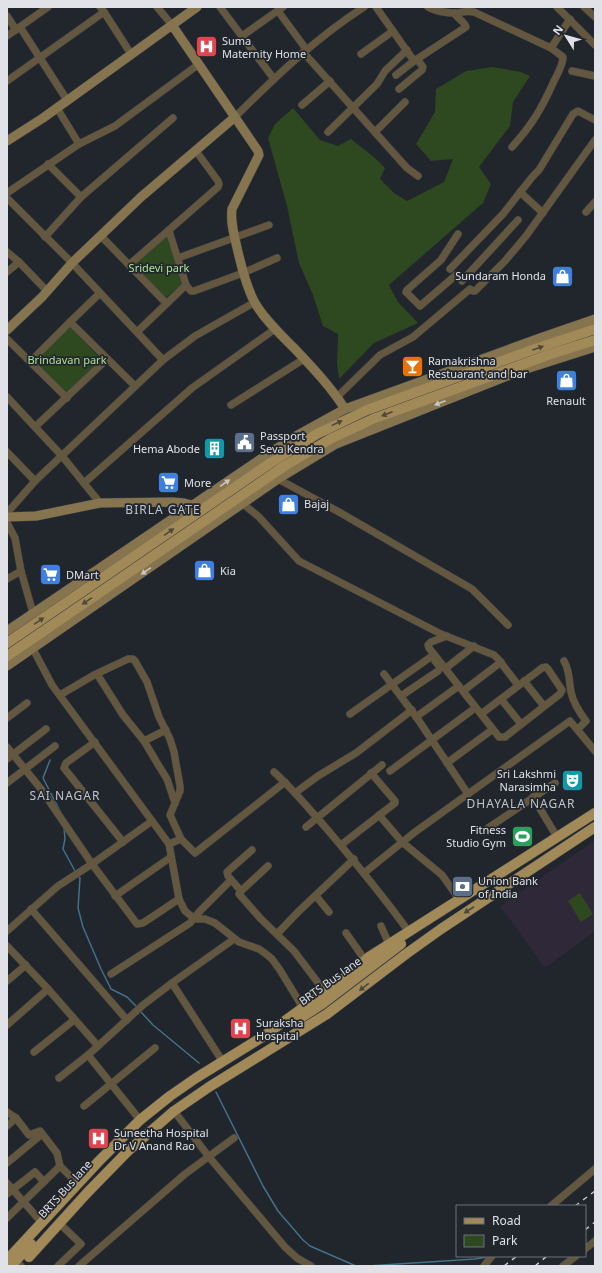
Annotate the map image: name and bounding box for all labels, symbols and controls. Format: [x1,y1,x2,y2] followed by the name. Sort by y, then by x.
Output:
[546,16,586,56] north arrow
[549,22,566,38] text: N
[222,33,306,61] place label: Suma Maternity Home
[193,34,219,60] hospital icon: Suma Maternity Home
[129,260,190,275] park label: Sridevi park
[549,263,575,289] shop icon: Sundaram Honda
[455,268,546,283] place label: Sundaram Honda
[532,345,544,351] one-way arrow
[27,352,107,367] park label: Brindavan park
[428,353,528,381] place label: Ramakrishna Restuarant and bar
[399,354,425,380] bar icon: Ramakrishna Restuarant and bar
[553,368,579,394] shop icon: Renault
[546,393,586,408] place label: Renault
[433,400,445,406] one-way arrow
[380,412,392,418] one-way arrow
[332,420,343,426] one-way arrow
[260,428,324,456] place label: Passport Seva Kendra
[231,429,257,455] public building icon: Passport Seva Kendra
[202,436,228,462] building icon: Hema Abode
[133,441,200,456] place label: Hema Abode
[156,470,182,496] supermarket icon: More
[184,475,211,490] place label: More
[219,479,230,487] one-way arrow
[275,491,301,517] shop icon: Bajaj
[304,496,329,511] place label: Bajaj
[125,501,201,518] district label: BIRLA GATE
[164,528,175,536] one-way arrow
[192,558,218,584] shop icon: Kia
[37,562,63,588] supermarket icon: DMart
[220,563,236,578] place label: Kia
[66,567,99,582] place label: DMart
[141,567,151,575] one-way arrow
[82,597,93,605] one-way arrow
[34,617,44,625] one-way arrow
[497,766,556,794] place label: Sri Lakshmi Narasimha
[559,767,585,793] theatre icon: Sri Lakshmi Narasimha
[30,787,100,804] district label: SAI NAGAR
[467,795,575,812] district label: DHAYALA NAGAR
[446,822,506,850] place label: Fitness Studio Gym
[509,823,535,849] sports icon: Fitness Studio Gym
[478,873,538,901] place label: Union Bank of India
[449,874,475,900] bank icon: Union Bank of India
[463,907,475,914] one-way arrow
[296,953,364,1008] street label: BRTS Bus lane
[358,982,369,991] one-way arrow
[256,1015,303,1043] place label: Suraksha Hospital
[227,1016,253,1042] hospital icon: Suraksha Hospital
[114,1125,209,1153] place label: Suneetha Hospital Dr V Anand Rao
[85,1126,111,1152] hospital icon: Suneetha Hospital Dr V Anand Rao
[35,1156,95,1221] street label: BRTS Bus lane
[456,1205,586,1257] legend
[492,1212,521,1229] text: Road
[492,1232,518,1249] text: Park

